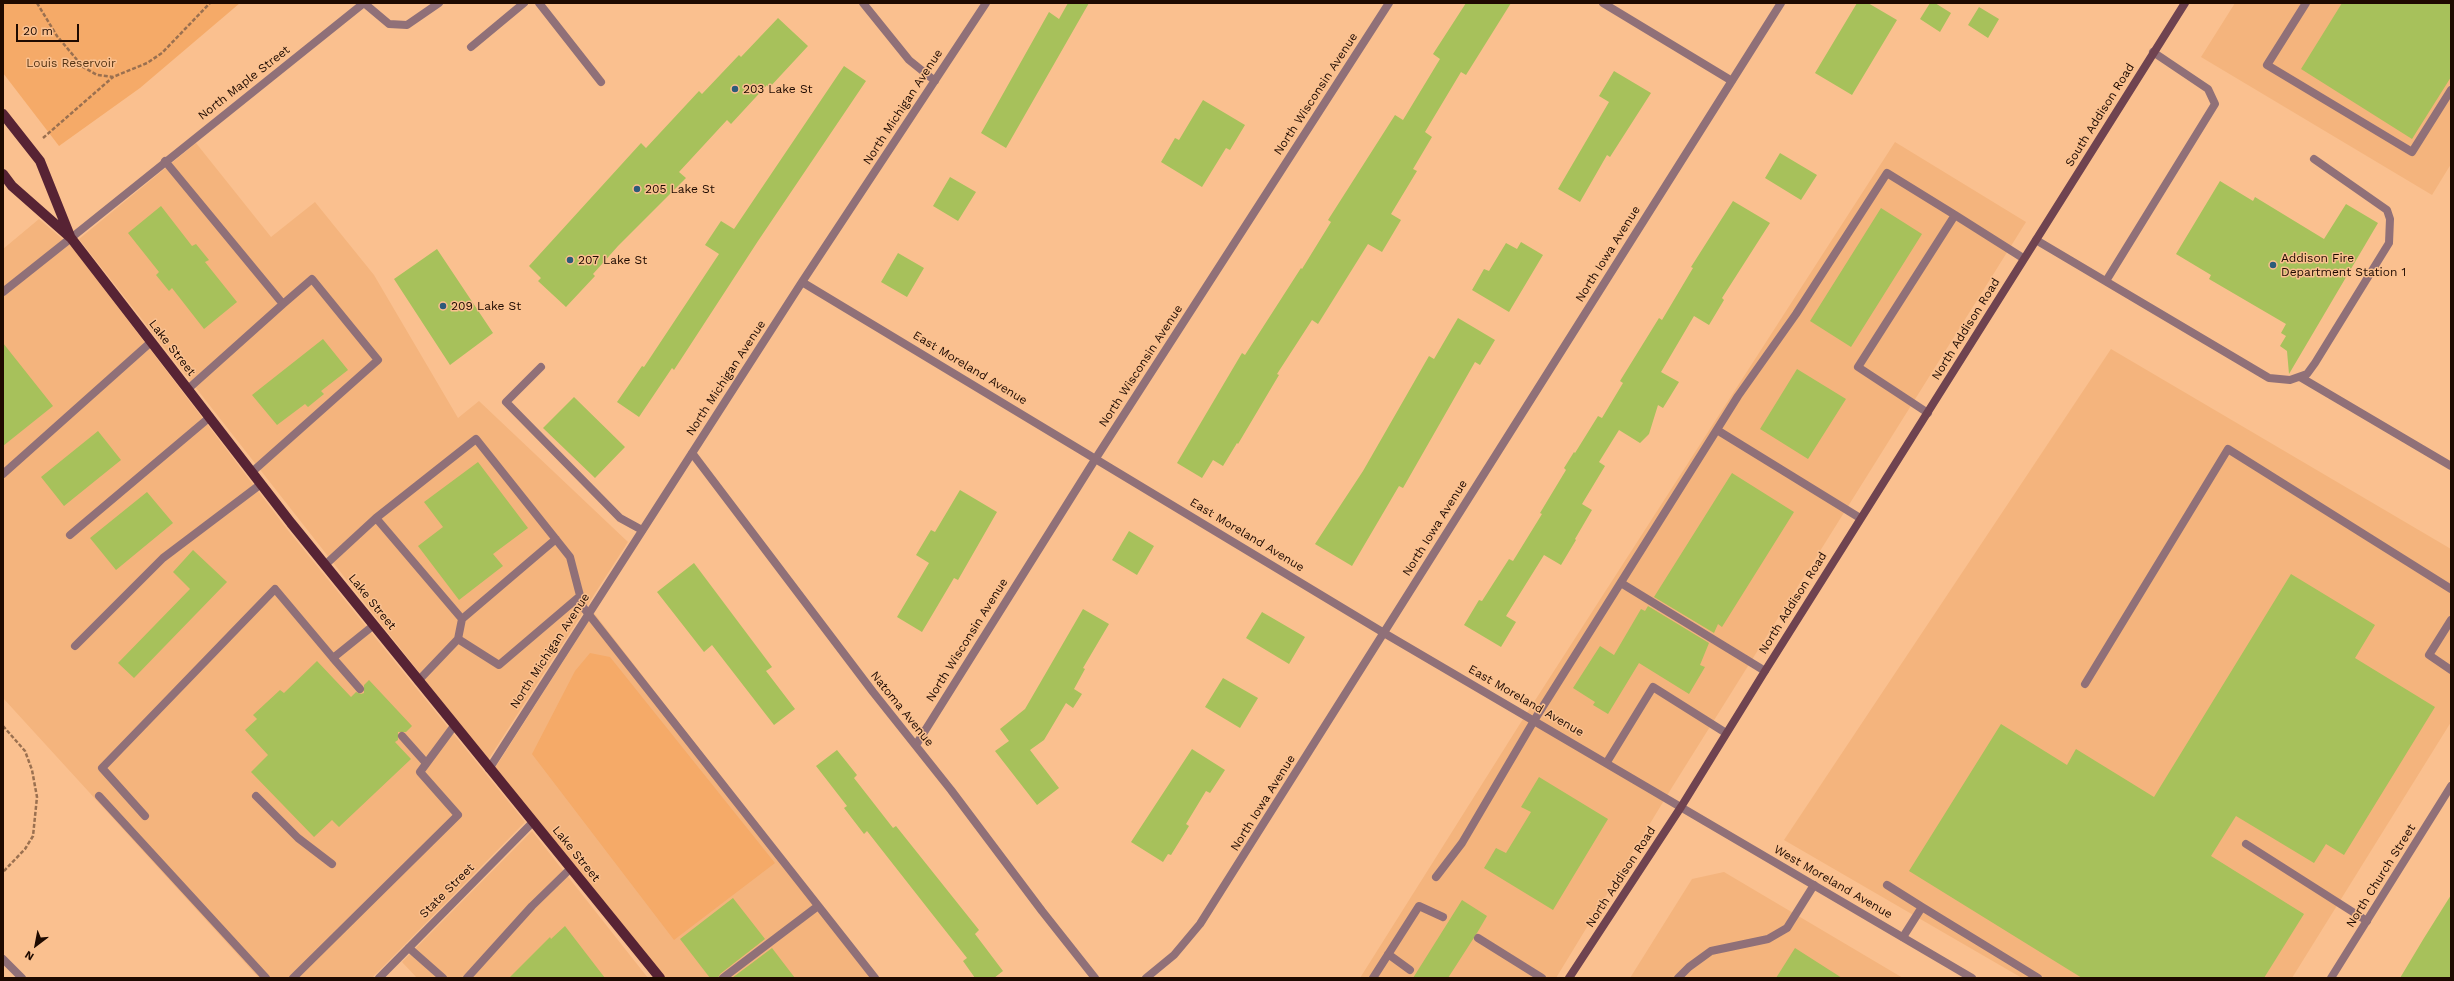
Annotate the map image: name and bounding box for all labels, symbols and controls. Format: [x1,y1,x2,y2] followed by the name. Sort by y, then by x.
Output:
[18,16,81,42] scale bar
[23,24,53,38] text: 20 m
[1271,30,1361,158] street label: North Wisconsin Avenue
[195,43,293,123] street label: North Maple Street
[860,47,946,167] street label: North Michigan Avenue
[26,56,116,70] park label: Louis Reservoir
[2062,61,2138,169] street label: South Addison Road
[743,82,813,96] place label: 203 Lake St
[730,84,740,94] marker: 203 Lake St
[645,182,715,196] place label: 205 Lake St
[632,184,642,194] marker: 205 Lake St
[1573,203,1643,305] street label: North Iowa Avenue
[2281,251,2406,279] place label: Addison Fire Department Station 1
[578,253,647,267] place label: 207 Lake St
[565,255,575,265] marker: 207 Lake St
[2268,260,2278,270] marker: Addison Fire Department Station 1
[1929,275,2003,383] street label: North Addison Road
[451,299,521,313] place label: 209 Lake St
[438,301,448,311] marker: 209 Lake St
[1096,302,1186,430] street label: North Wisconsin Avenue
[145,317,199,379] street label: Lake Street
[683,318,769,438] street label: North Michigan Avenue
[910,328,1030,408] street label: East Moreland Avenue
[1400,477,1470,579] street label: North Iowa Avenue
[1187,495,1307,575] street label: East Moreland Avenue
[1756,549,1830,657] street label: North Addison Road
[345,571,399,633] street label: Lake Street
[923,576,1011,704] street label: North Wisconsin Avenue
[507,591,593,711] street label: North Michigan Avenue
[1466,662,1586,740] street label: East Moreland Avenue
[867,669,937,749] street label: Natoma Avenue
[1228,752,1298,854] street label: North Iowa Avenue
[2343,822,2419,930] street label: North Church Street
[549,823,603,885] street label: Lake Street
[1583,824,1659,930] street label: North Addison Road
[1771,842,1895,922] street label: West Moreland Avenue
[417,861,477,921] street label: State Street
[16,925,56,965] north arrow
[22,948,36,963] text: N

